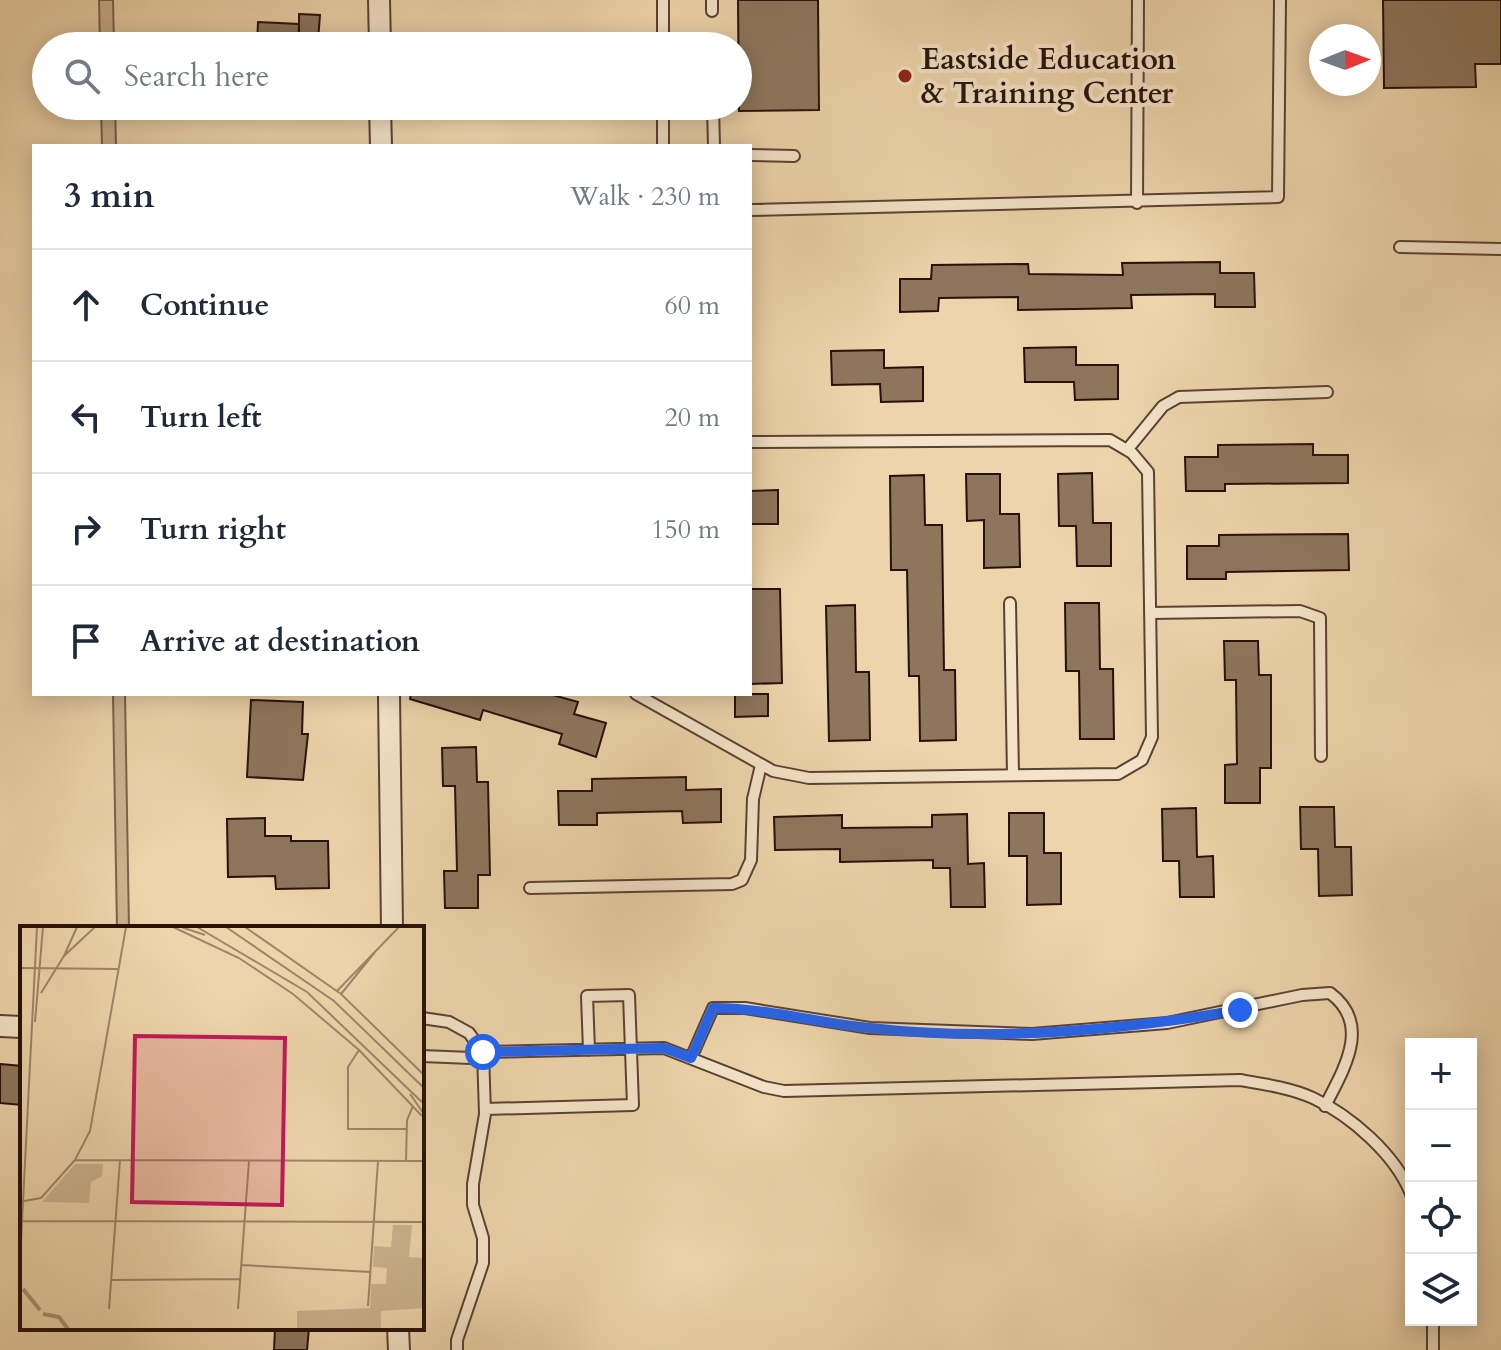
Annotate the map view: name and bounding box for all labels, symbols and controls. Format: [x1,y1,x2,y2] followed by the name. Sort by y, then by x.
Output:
[1309,24,1381,96] north arrow
[32,32,752,120] search box
[921,39,1176,114] place label: Eastside Education & Training Center
[60,54,104,98] icon: search
[124,56,269,97] text: Search here
[896,67,914,85] marker: Eastside Education & Training Center
[64,173,155,219] text: 3 min
[570,179,720,214] text: Walk · 230 m
[64,283,108,327] icon: ahead
[140,285,269,326] text: Continue
[664,288,720,323] text: 60 m
[64,395,108,439] icon: left
[140,397,262,438] text: Turn left
[664,400,720,435] text: 20 m
[64,507,108,551] icon: right
[140,509,286,550] text: Turn right
[651,512,720,547] text: 150 m
[64,619,108,663] icon: arrive
[140,621,420,662] text: Arrive at destination
[20,926,424,1330] inset map
[1222,992,1258,1028] route end
[465,1034,501,1070] route start
[1405,1038,1477,1326] map controls
[1405,1038,1477,1110] button: +
[1405,1110,1477,1182] button: −
[1405,1182,1477,1254] button: locate
[1405,1254,1477,1326] button: layers

